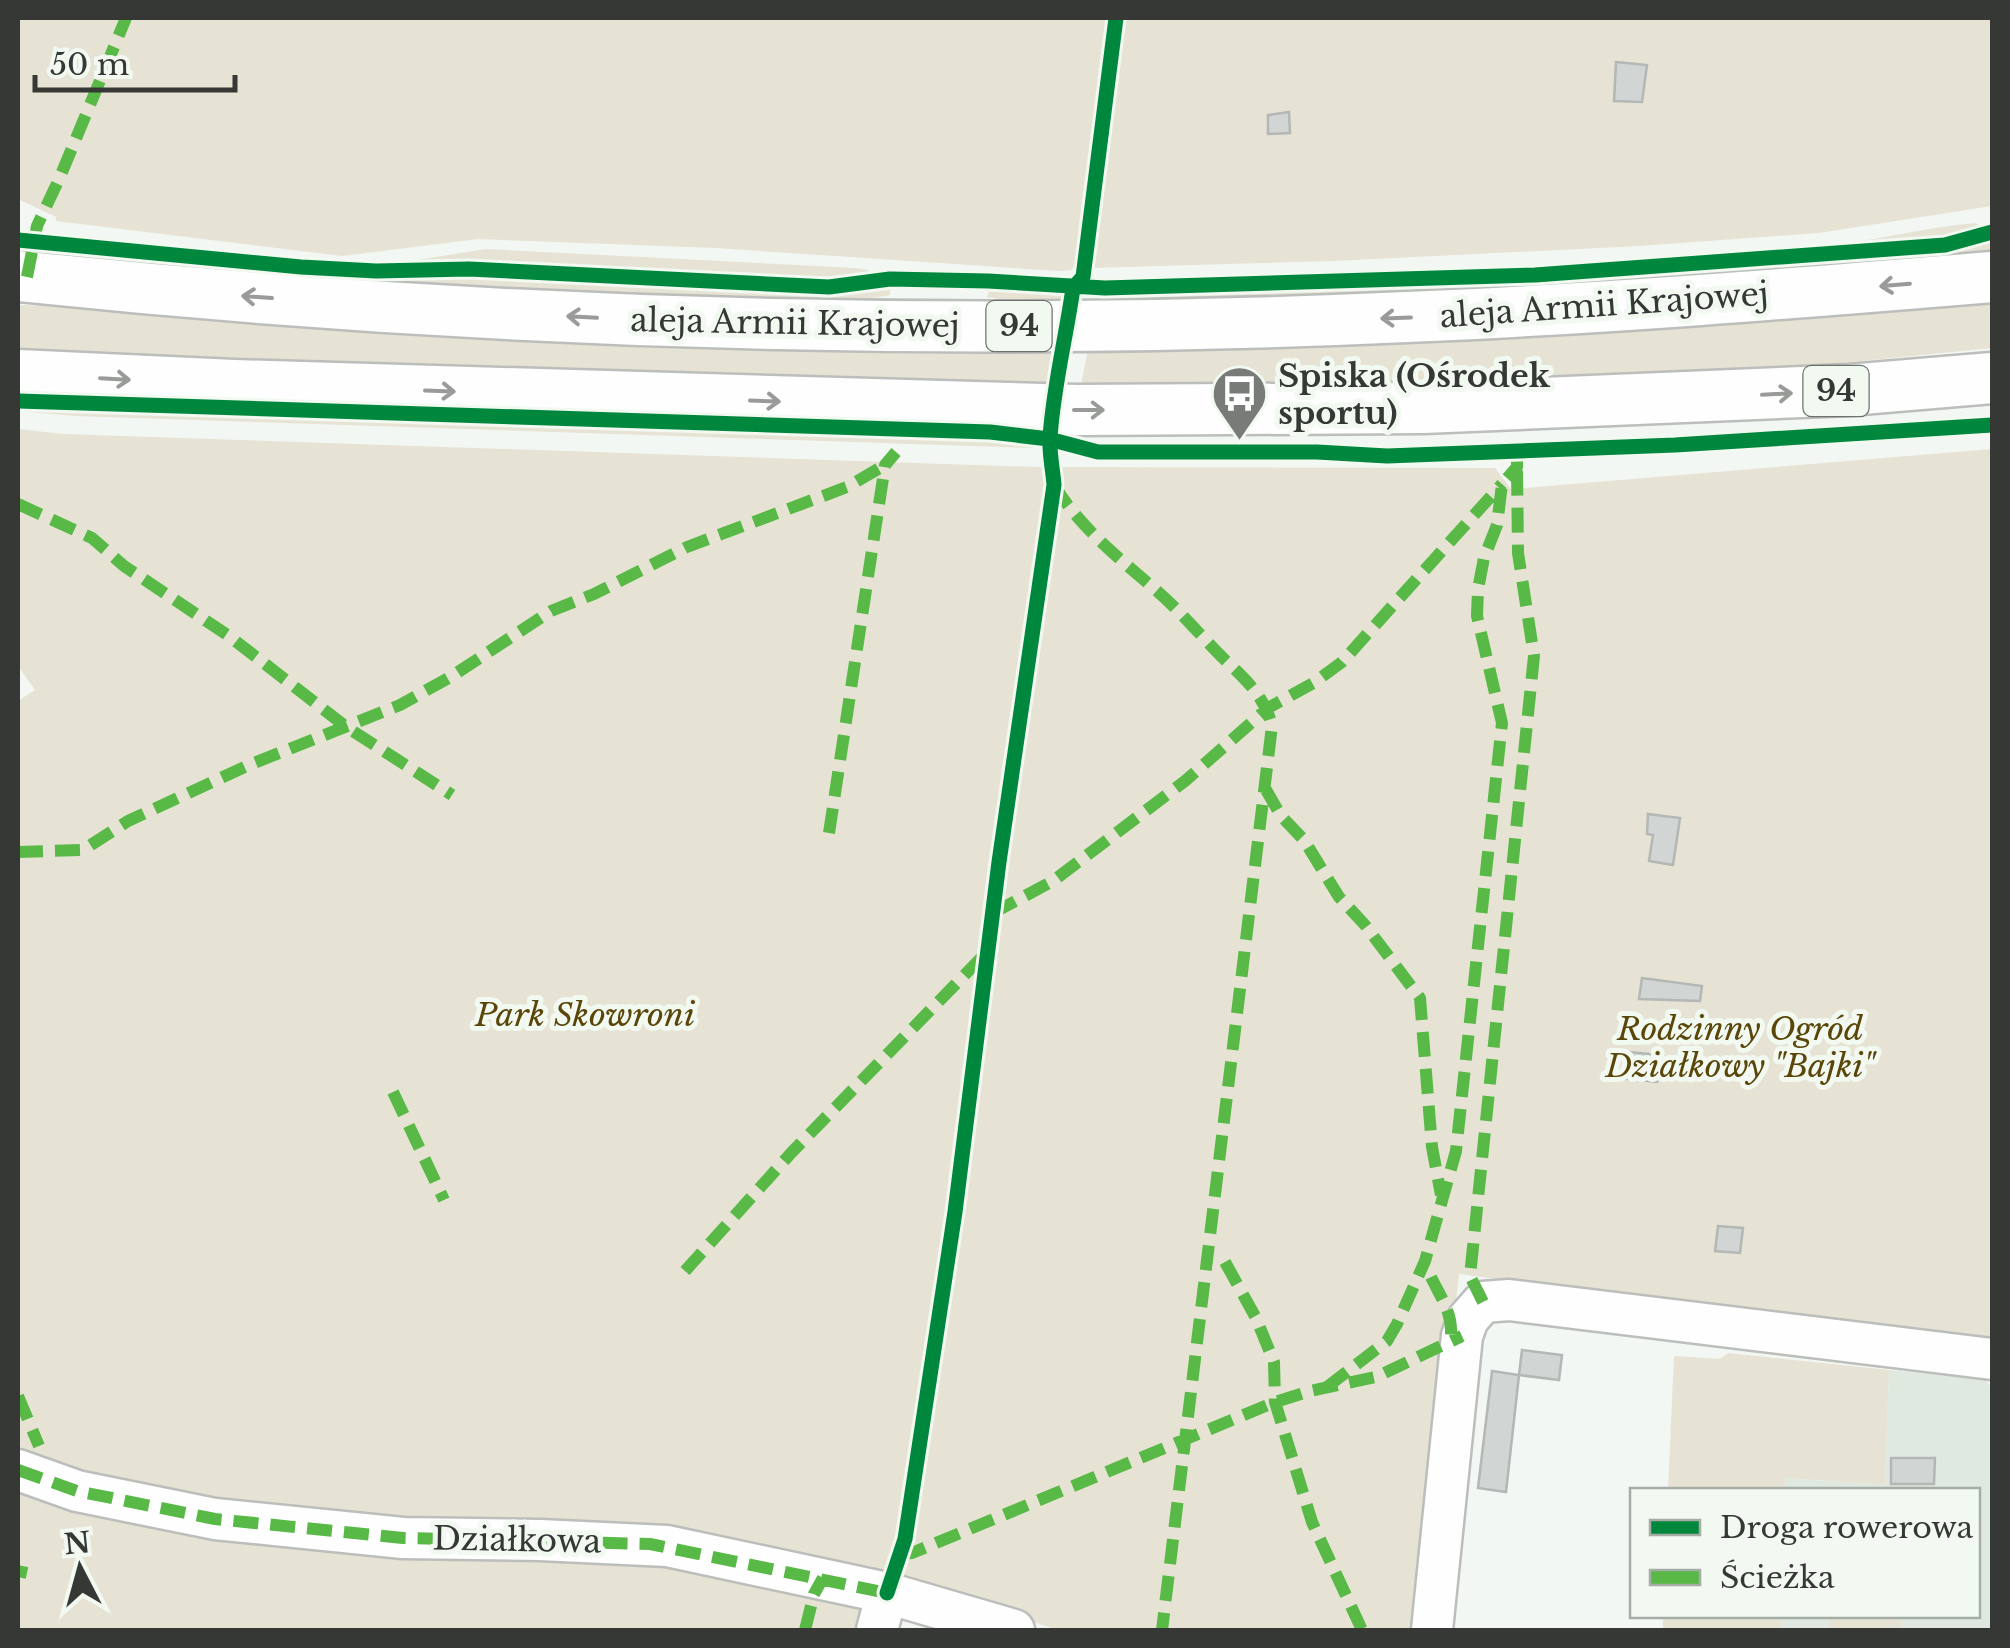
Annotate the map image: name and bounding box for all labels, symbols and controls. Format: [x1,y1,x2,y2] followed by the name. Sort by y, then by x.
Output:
[35,30,235,92] scale bar
[50,46,129,83] text: 50 m
[1438,274,1770,336] street label: aleja Armii Krajowej
[1880,275,1912,294] one-way arrow
[242,288,274,307] one-way arrow
[630,300,960,346] street label: aleja Armii Krajowej
[986,301,1052,351] road number: 94
[566,308,598,327] one-way arrow
[1381,308,1413,327] one-way arrow
[1278,356,1551,433] place label: Spiska (Ośrodek sportu)
[1209,364,1269,443] bus stop icon: Spiska (Ośrodek sportu)
[1804,366,1868,416] road number: 94
[98,370,130,389] one-way arrow
[423,381,455,400] one-way arrow
[1760,384,1792,403] one-way arrow
[748,391,780,410] one-way arrow
[1072,400,1105,420] one-way arrow
[474,995,695,1035] park label: Park Skowroni
[1604,1009,1877,1086] park label: Rodzinny Ogród Działkowy "Bajki"
[1630,1488,1980,1618] legend
[1720,1509,1973,1546] text: Droga rowerowa
[30,1518,130,1618] north arrow
[432,1519,602,1561] street label: Działkowa
[63,1525,92,1562] text: N
[1720,1559,1835,1596] text: Ścieżka

